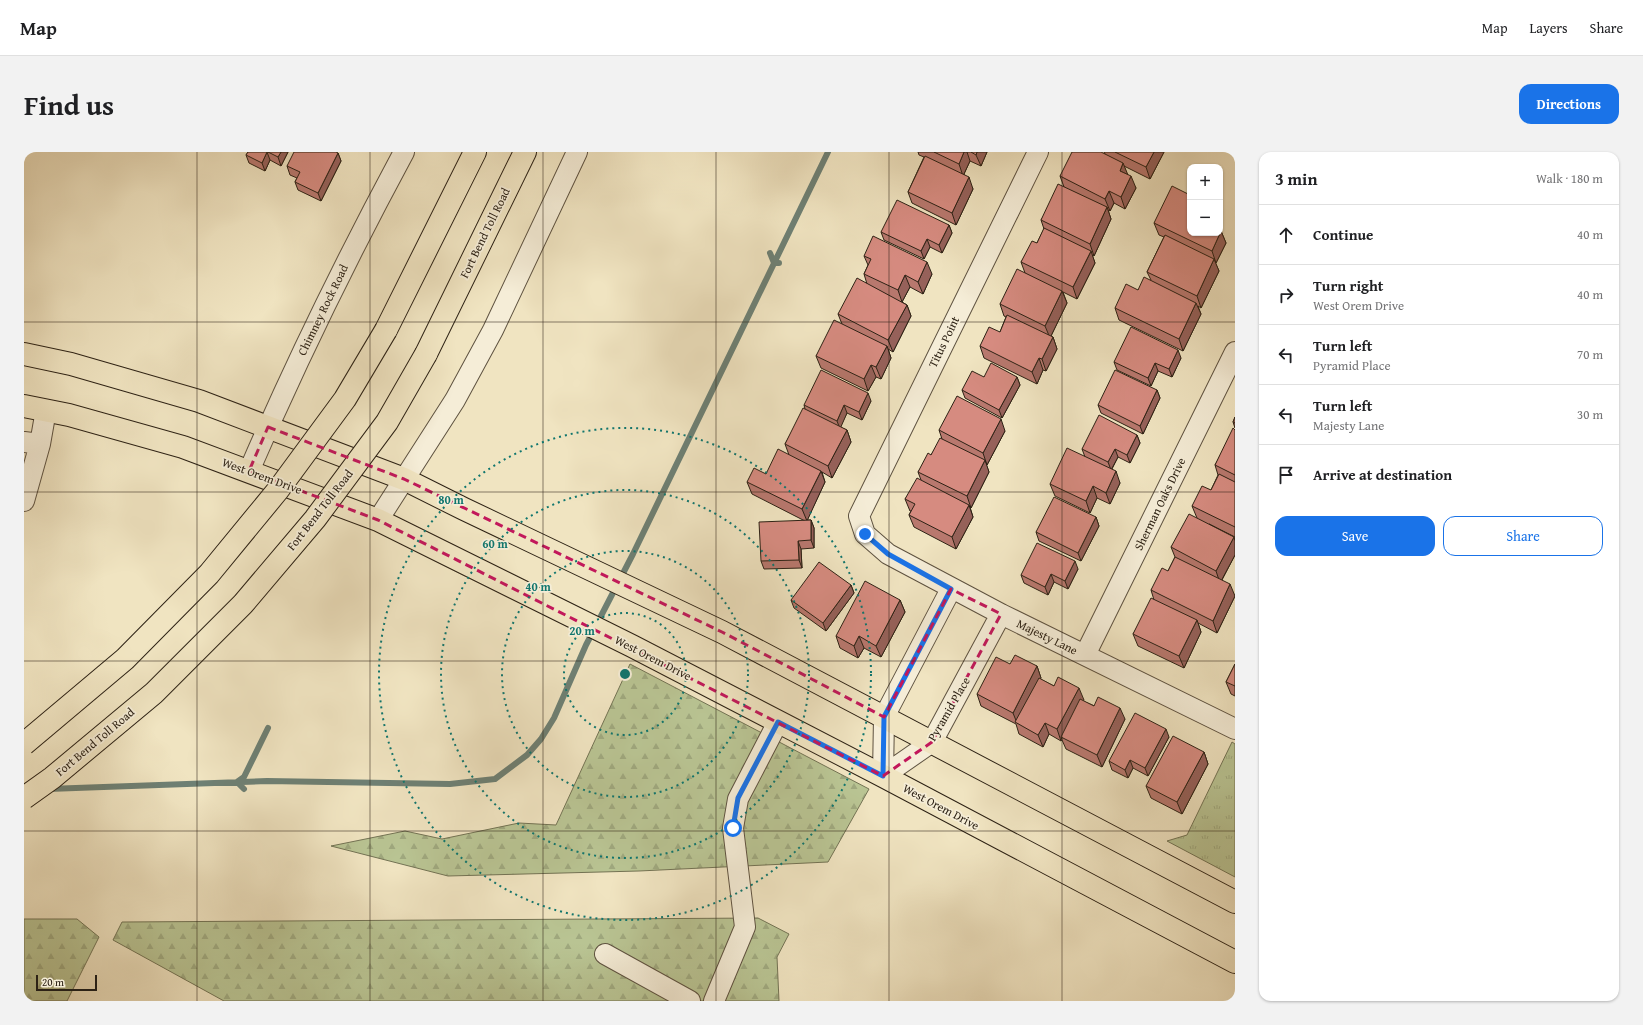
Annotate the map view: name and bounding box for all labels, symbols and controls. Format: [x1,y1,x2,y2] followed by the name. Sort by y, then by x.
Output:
[20,14,57,42] text: Map
[1482,18,1508,38] text: Map
[1530,18,1568,38] text: Layers
[1590,18,1623,38] text: Share
[24,84,114,125] text: Find us
[1519,84,1619,124] button: Directions
[1187,164,1223,236] map controls
[1187,164,1223,200] button: +
[1275,166,1317,191] text: 3 min
[1536,169,1603,188] text: Walk · 180 m
[455,184,514,281] street label: Fort Bend Toll Road
[1187,200,1223,236] button: −
[1275,224,1297,246] icon: ahead
[1313,224,1374,245] text: Continue
[1577,225,1603,244] text: 40 m
[293,261,352,358] street label: Chimney Rock Road
[1313,275,1384,296] text: Turn right
[1275,284,1297,306] icon: right
[1577,285,1603,304] text: 40 m
[1313,296,1404,315] text: West Orem Drive
[924,313,964,370] street label: Titus Point
[1313,335,1372,356] text: Turn left
[1275,344,1297,366] icon: left
[1577,345,1603,364] text: 70 m
[1313,356,1391,375] text: Pyramid Place
[1313,395,1372,416] text: Turn left
[1275,404,1297,426] icon: left
[1577,405,1603,424] text: 30 m
[1313,416,1384,435] text: Majesty Lane
[220,453,305,498] street label: West Orem Drive
[1130,454,1190,553] street label: Sherman Oaks Drive
[1275,464,1297,486] icon: arrive
[1313,464,1452,485] text: Arrive at destination
[283,465,357,554] street label: Fort Bend Toll Road
[438,491,464,508] text: 80 m
[1275,516,1435,556] button: Save
[1443,516,1603,556] button: Share
[856,525,874,543] route end
[482,535,508,552] text: 60 m
[525,578,551,595] text: 40 m
[1014,614,1081,659] street label: Majesty Lane
[569,622,595,639] text: 20 m
[612,631,695,684] street label: West Orem Drive
[618,667,632,681] centre of rings
[923,673,974,744] street label: Pyramid Place
[52,703,138,780] street label: Fort Bend Toll Road
[900,779,983,834] street label: West Orem Drive
[724,819,742,837] route start
[36,973,97,992] scale bar
[42,974,64,990] text: 20 m

